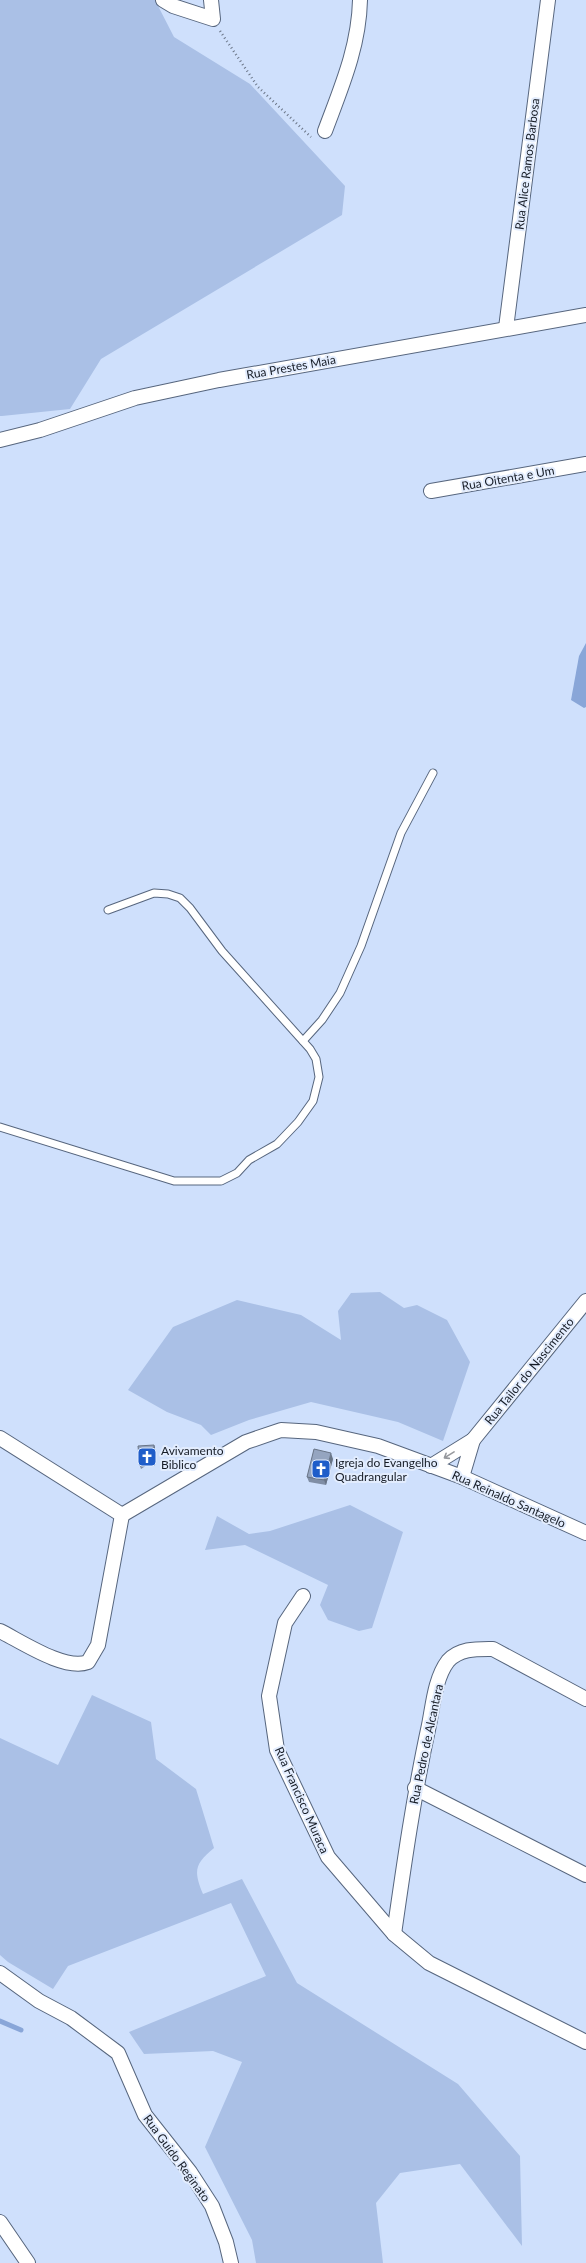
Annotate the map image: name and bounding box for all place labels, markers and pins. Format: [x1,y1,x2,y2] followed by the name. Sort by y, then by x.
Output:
[161,1443,224,1472] place label: Avivamento Biblico
[136,1446,158,1468] church icon: Avivamento Biblico
[335,1455,438,1484] place label: Igreja do Evangelho Quadrangular
[310,1458,332,1480] church icon: Igreja do Evangelho Quadrangular

